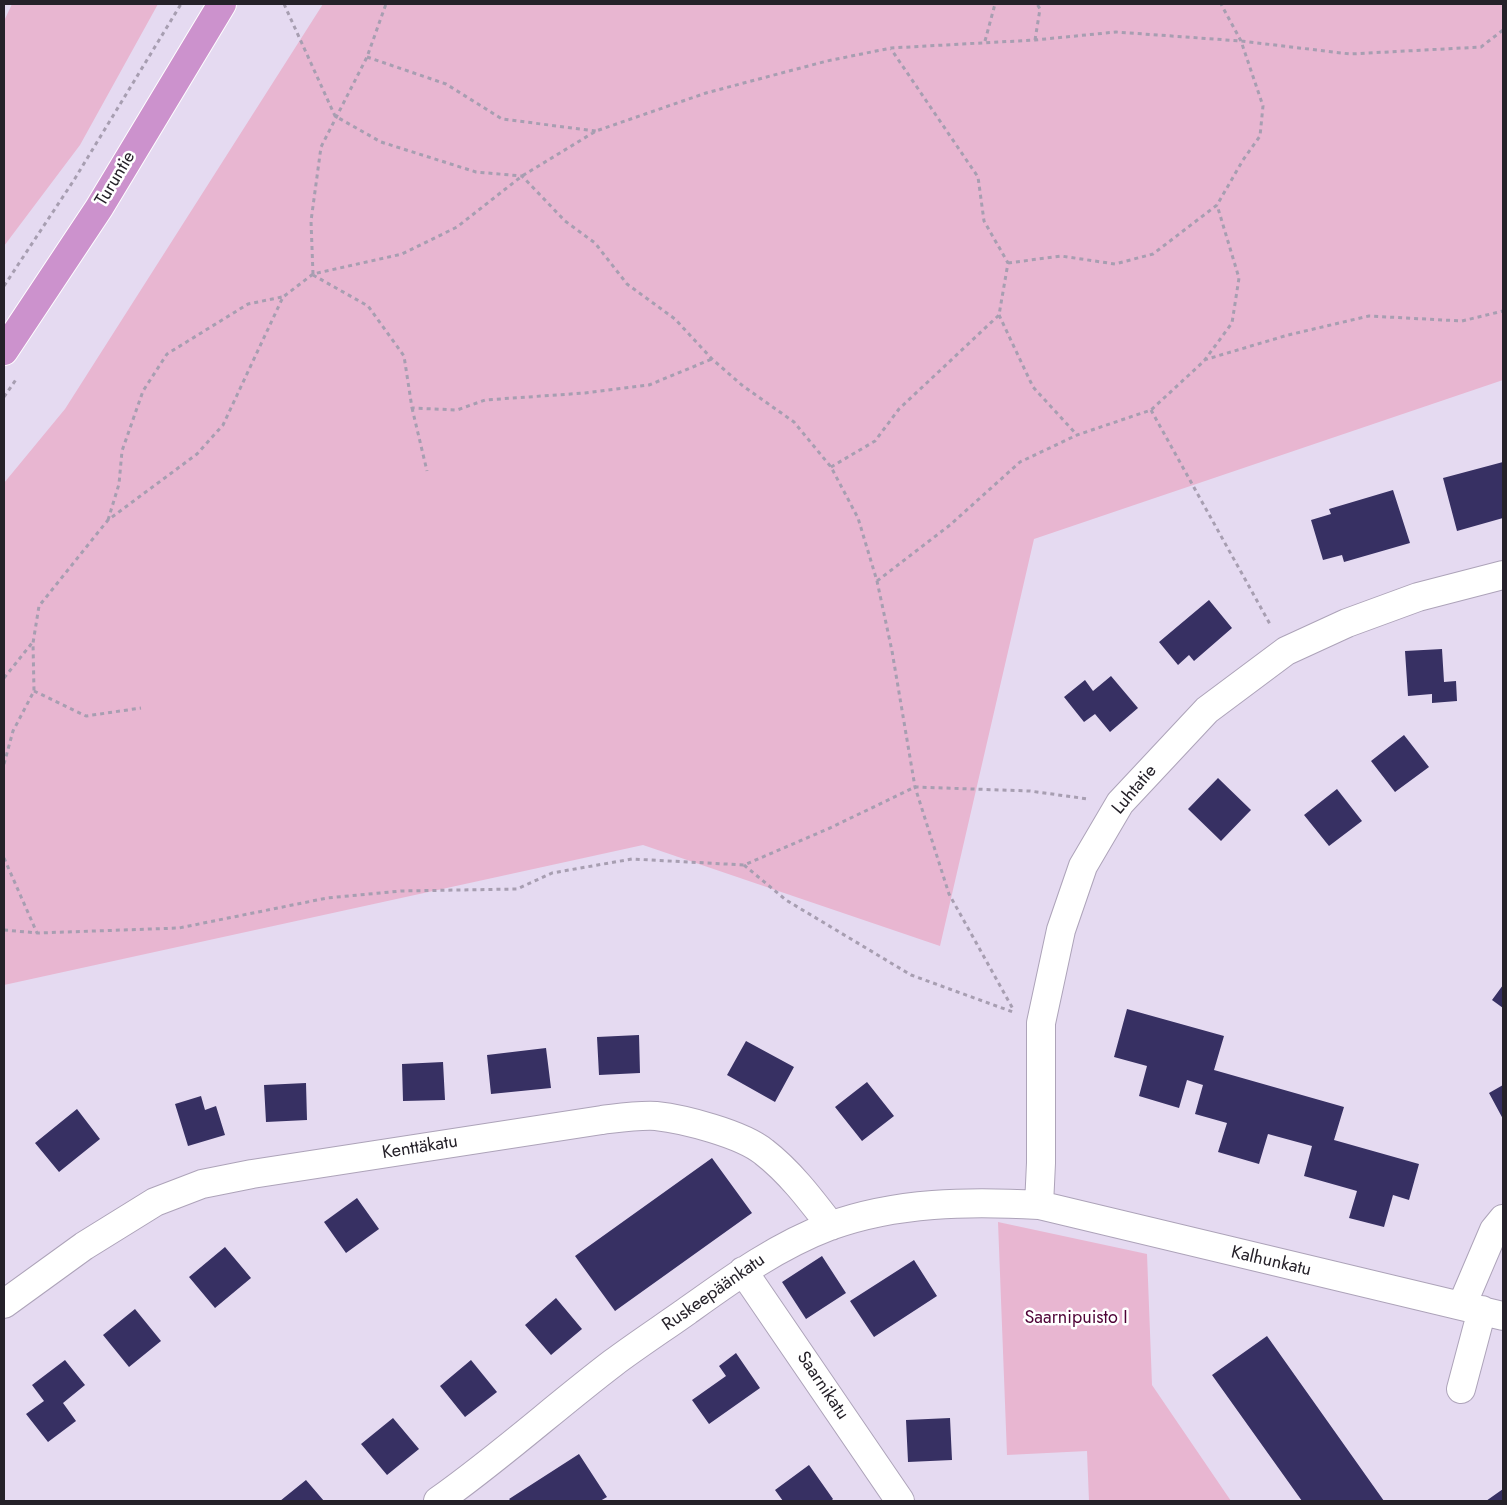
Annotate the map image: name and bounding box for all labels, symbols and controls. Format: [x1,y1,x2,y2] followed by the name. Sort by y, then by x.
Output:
[91,148,141,210] street label: Turuntie
[1108,761,1162,819] street label: Luhtatie
[381,1131,459,1165] street label: Kenttäkatu
[1229,1242,1313,1282] street label: Kalhunkatu
[658,1250,770,1336] street label: Ruskeepäänkatu
[1024,1308,1128,1330] park label: Saarnipuisto I
[791,1348,853,1424] street label: Saarnikatu

